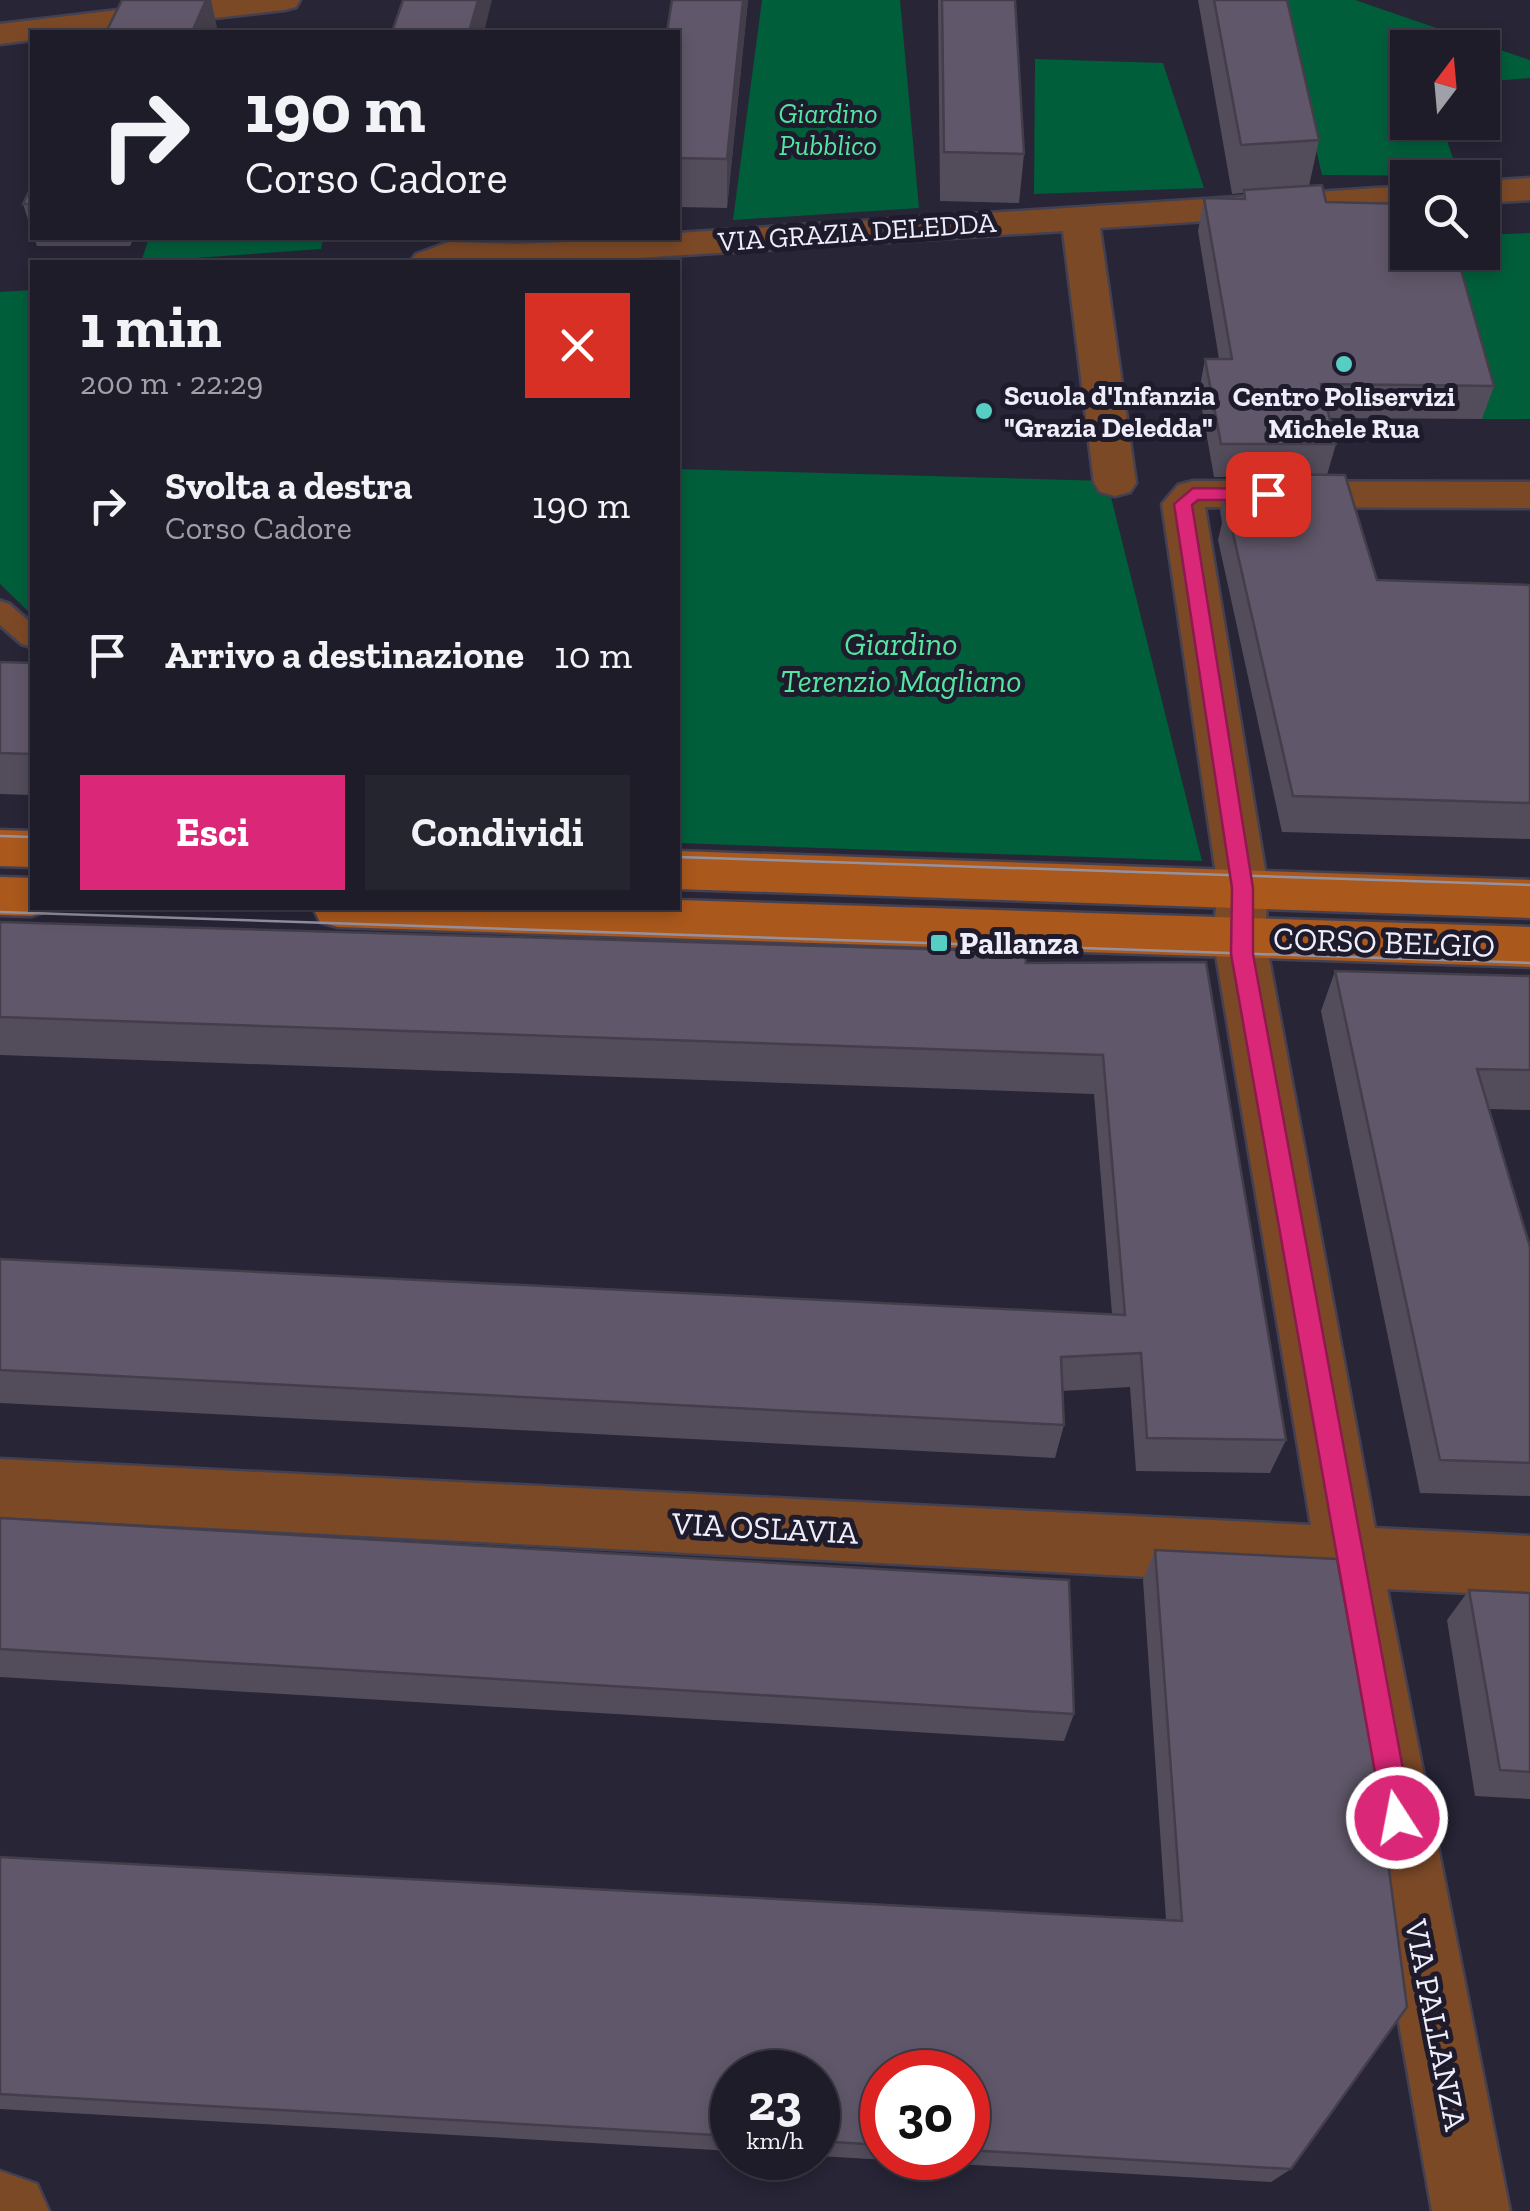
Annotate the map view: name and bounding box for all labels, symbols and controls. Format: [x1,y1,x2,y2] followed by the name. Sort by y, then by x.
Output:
[1390,30,1500,140] north arrow
[1390,30,1500,270] map controls
[245,66,425,150] text: 190 m
[80,70,210,200] icon: right
[778,97,878,162] park label: Giardino Pubblico
[245,151,508,205] text: Corso Cadore
[1390,160,1500,270] button: search
[716,206,998,258] street label: VIA GRAZIA DELEDDA
[80,290,222,362] text: 1 min
[525,293,630,398] button: close
[1333,353,1355,375] marker: Centro Poliservizi Michele Rua
[80,364,263,402] text: 200 m · 22:29
[1004,379,1216,444] place label: Scuola d'Infanzia "Grazia Deledda"
[1233,380,1455,445] place label: Centro Poliservizi Michele Rua
[973,400,995,422] marker: Scuola d'Infanzia "Grazia Deledda"
[1226,452,1311,537] pin
[165,463,412,509] text: Svolta a destra
[1241,467,1296,522] icon: arrive
[80,478,135,533] icon: right
[532,482,630,528] text: 190 m
[165,509,352,547] text: Corso Cadore
[780,625,1022,700] park label: Giardino Terenzio Magliano
[80,628,135,683] icon: arrive
[165,632,524,678] text: Arrivo a destinazione
[554,632,632,678] text: 10 m
[80,775,345,890] button: Esci
[365,775,630,890] button: Condividi
[1272,919,1496,965] street label: CORSO BELGIO
[959,924,1079,962] place label: Pallanza
[928,932,950,954] marker: Pallanza
[670,1504,859,1552] street label: VIA OSLAVIA
[1345,1766,1449,1870] position arrow
[1397,1915,1475,2134] street label: VIA PALLANZA
[860,2050,990,2180] speed limit sign: 30
[748,2073,802,2133] text: 23
[746,2125,804,2155] text: km/h

